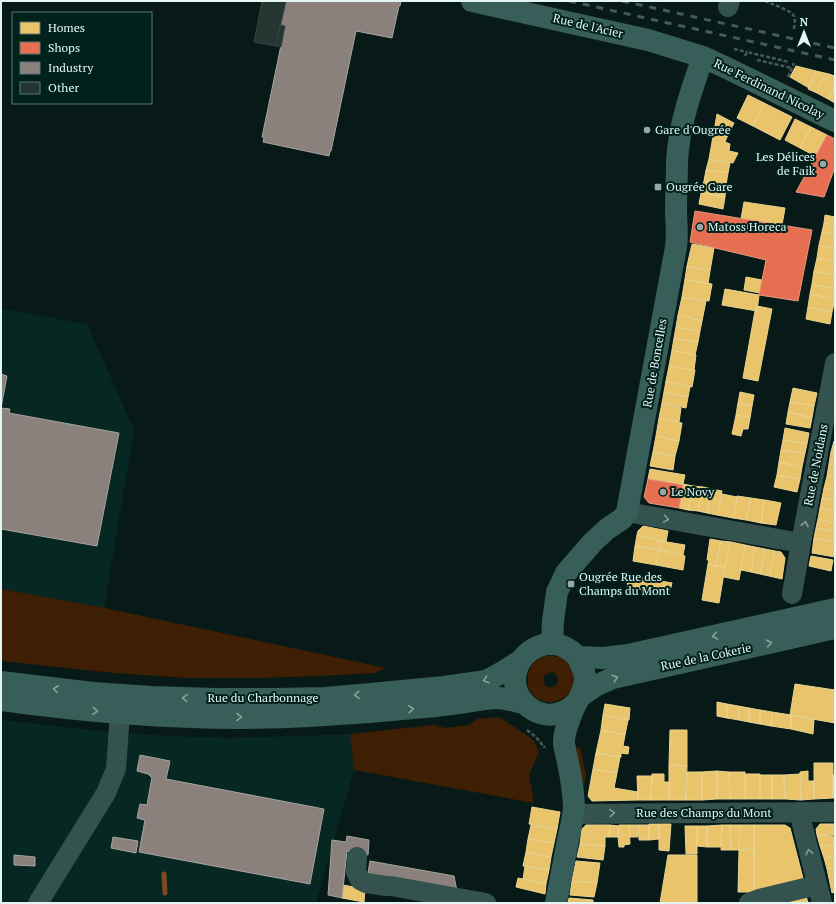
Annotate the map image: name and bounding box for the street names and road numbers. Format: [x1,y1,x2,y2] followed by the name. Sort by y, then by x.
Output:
[552,10,625,41] street label: Rue de l'Acier
[712,55,828,122] street label: Rue Ferdinand Nicolay
[639,317,670,409] street label: Rue de Boncelles
[800,423,831,507] street label: Rue de Noidans
[659,640,753,673] street label: Rue de la Cokerie
[207,690,319,705] street label: Rue du Charbonnage
[636,805,772,820] street label: Rue des Champs du Mont

